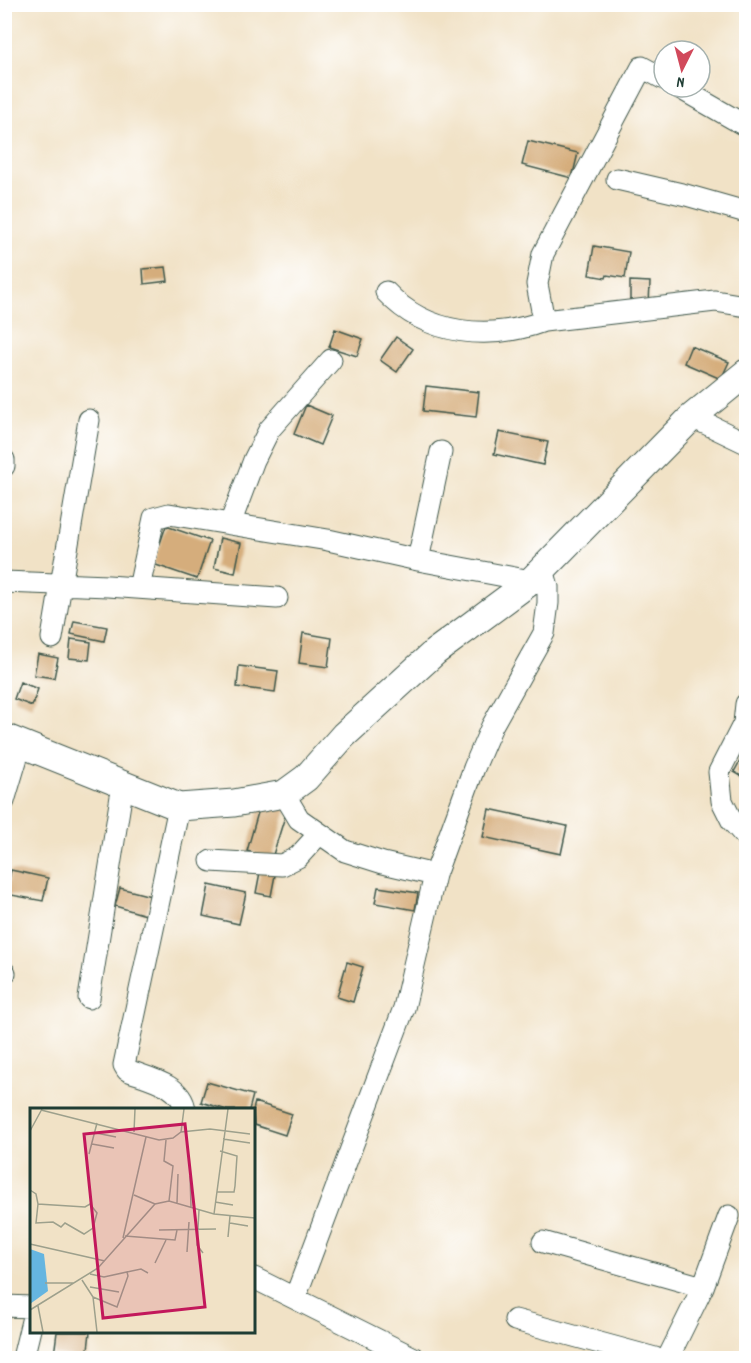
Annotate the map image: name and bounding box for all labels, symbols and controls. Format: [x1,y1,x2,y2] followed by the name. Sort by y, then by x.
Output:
[652,39,712,99] north arrow
[675,70,686,93] text: N
[30,1108,255,1333] inset map

